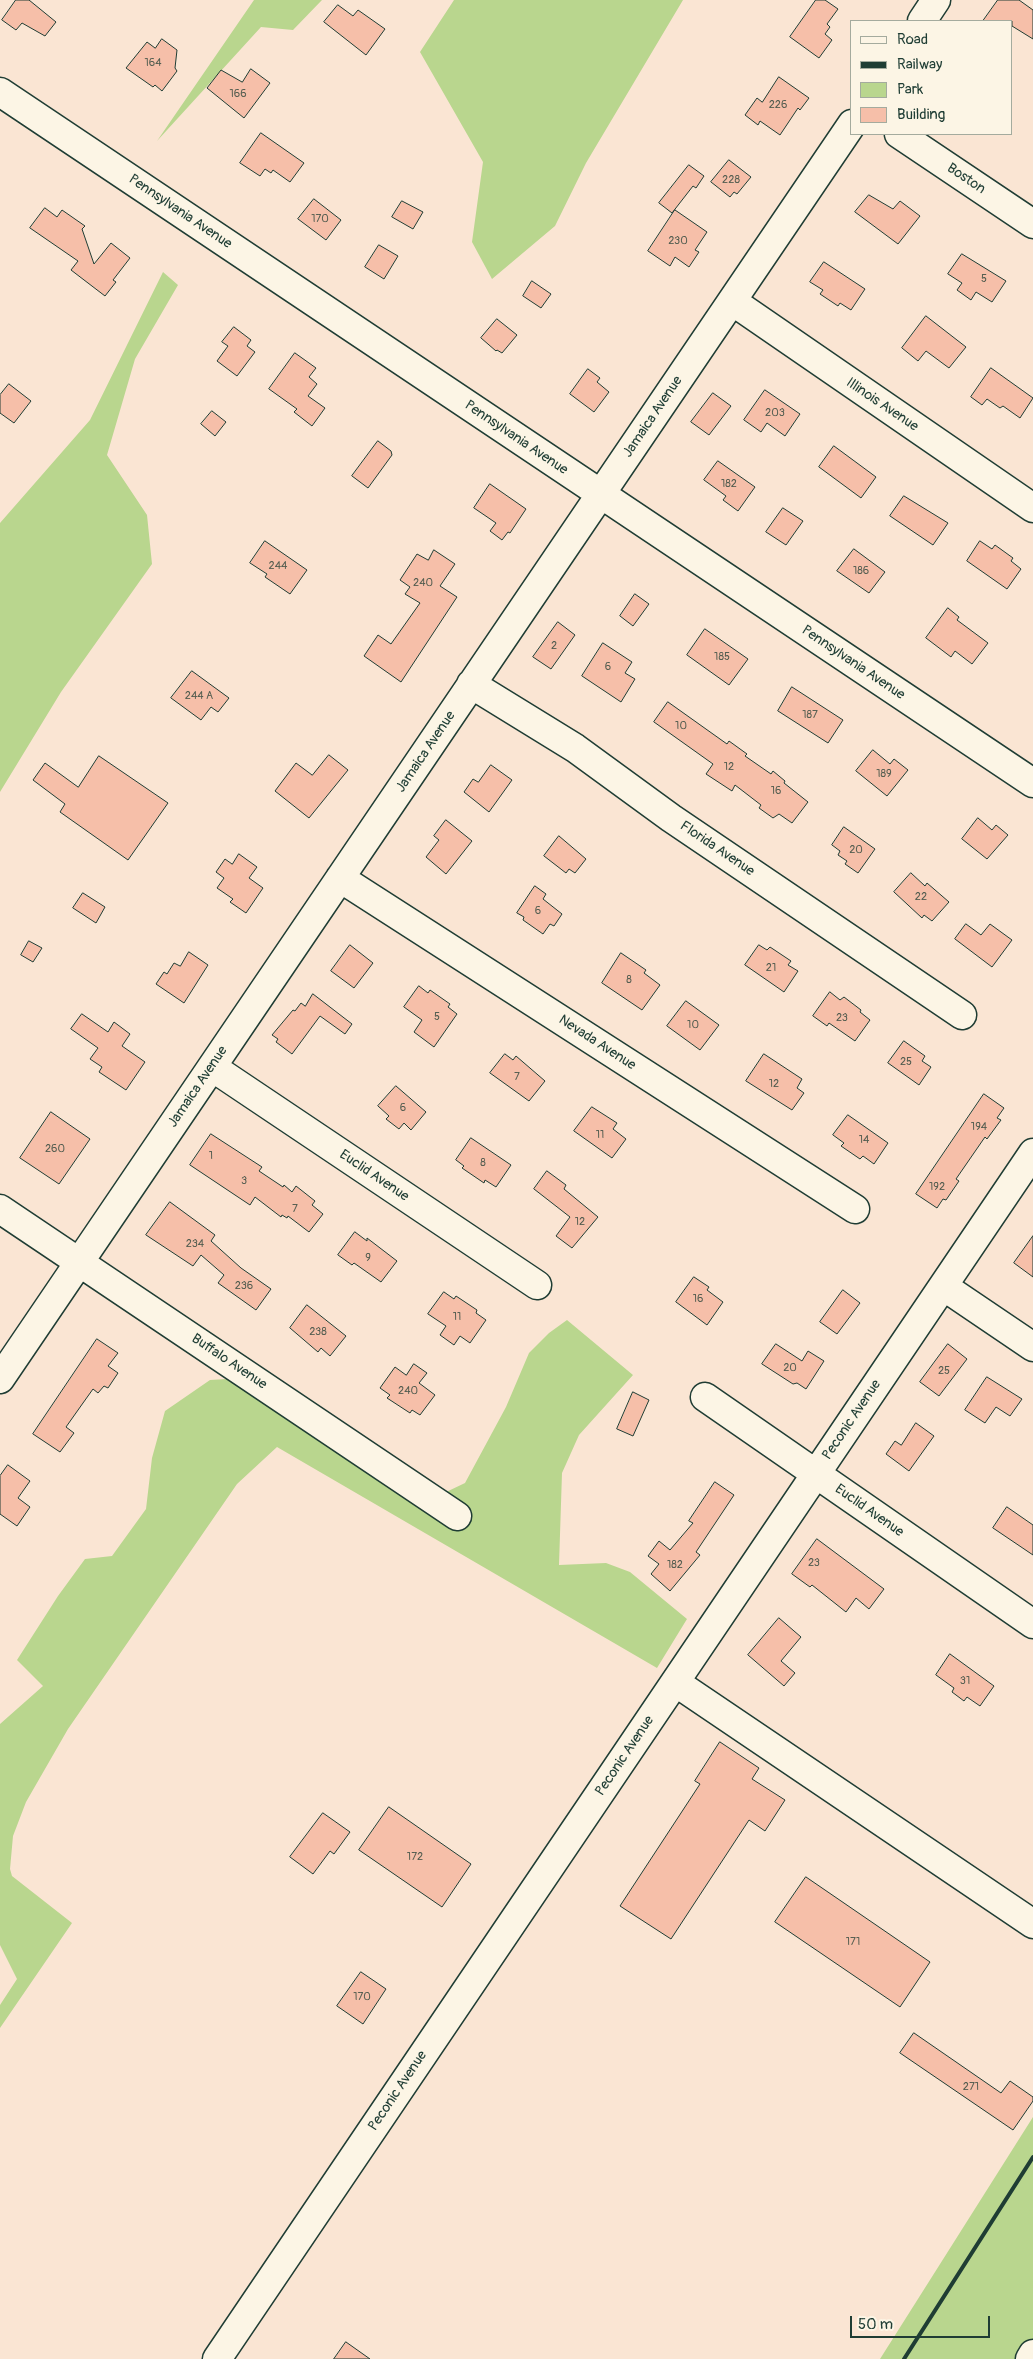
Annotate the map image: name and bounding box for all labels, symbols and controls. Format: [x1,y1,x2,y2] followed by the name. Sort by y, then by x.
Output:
[850,20,1013,135] legend
[897,30,928,49] text: Road
[897,55,942,74] text: Railway
[144,56,162,70] house number: 164
[897,80,923,99] text: Park
[229,87,247,101] house number: 166
[769,98,787,112] house number: 226
[897,105,945,124] text: Building
[944,160,988,198] street label: Boston
[125,171,235,253] street label: Pennsylvania Avenue
[722,173,740,187] house number: 228
[311,212,329,226] house number: 170
[668,234,688,248] house number: 230
[981,272,987,286] house number: 5
[620,373,686,461] street label: Jamaica Avenue
[843,375,921,435] street label: Illinois Avenue
[461,397,571,479] street label: Pennsylvania Avenue
[765,406,785,420] house number: 203
[721,477,737,491] house number: 182
[269,559,287,573] house number: 244
[853,564,869,578] house number: 186
[413,576,433,590] house number: 240
[798,622,908,704] street label: Pennsylvania Avenue
[551,639,557,653] house number: 2
[714,650,730,664] house number: 185
[605,660,611,674] house number: 6
[185,689,213,703] house number: 244 A
[393,708,459,796] street label: Jamaica Avenue
[802,708,818,722] house number: 187
[675,719,687,733] house number: 10
[724,760,734,774] house number: 12
[876,767,892,781] house number: 189
[771,784,781,798] house number: 16
[677,818,757,880] street label: Florida Avenue
[849,843,863,857] house number: 20
[915,890,927,904] house number: 22
[535,904,541,918] house number: 6
[766,961,776,975] house number: 21
[626,973,632,987] house number: 8
[434,1010,440,1024] house number: 5
[836,1011,848,1025] house number: 23
[555,1012,639,1074] street label: Nevada Avenue
[687,1018,699,1032] house number: 10
[165,1043,231,1131] street label: Jamaica Avenue
[900,1055,912,1069] house number: 25
[514,1070,520,1084] house number: 7
[769,1077,779,1091] house number: 12
[400,1101,406,1115] house number: 6
[971,1120,987,1134] house number: 194
[596,1128,604,1142] house number: 11
[859,1133,869,1147] house number: 14
[45,1142,65,1156] house number: 260
[336,1147,412,1205] street label: Euclid Avenue
[209,1149,213,1163] house number: 1
[480,1156,486,1170] house number: 8
[241,1174,247,1188] house number: 3
[929,1180,945,1194] house number: 192
[292,1202,298,1216] house number: 7
[575,1215,585,1229] house number: 12
[186,1237,204,1251] house number: 234
[365,1251,371,1265] house number: 9
[235,1279,253,1293] house number: 236
[693,1292,703,1306] house number: 16
[453,1310,461,1324] house number: 11
[309,1325,327,1339] house number: 238
[188,1331,270,1393] street label: Buffalo Avenue
[783,1361,797,1375] house number: 20
[938,1364,950,1378] house number: 25
[819,1377,885,1463] street label: Peconic Avenue
[398,1384,418,1398] house number: 240
[831,1481,907,1541] street label: Euclid Avenue
[808,1556,820,1570] house number: 23
[667,1558,683,1572] house number: 182
[960,1674,970,1688] house number: 31
[592,1713,658,1799] street label: Peconic Avenue
[407,1850,423,1864] house number: 172
[846,1935,860,1949] house number: 171
[353,1990,371,2004] house number: 170
[365,2048,431,2134] street label: Peconic Avenue
[963,2080,979,2094] house number: 271
[853,2306,993,2338] scale bar
[858,2315,893,2334] text: 50 m

